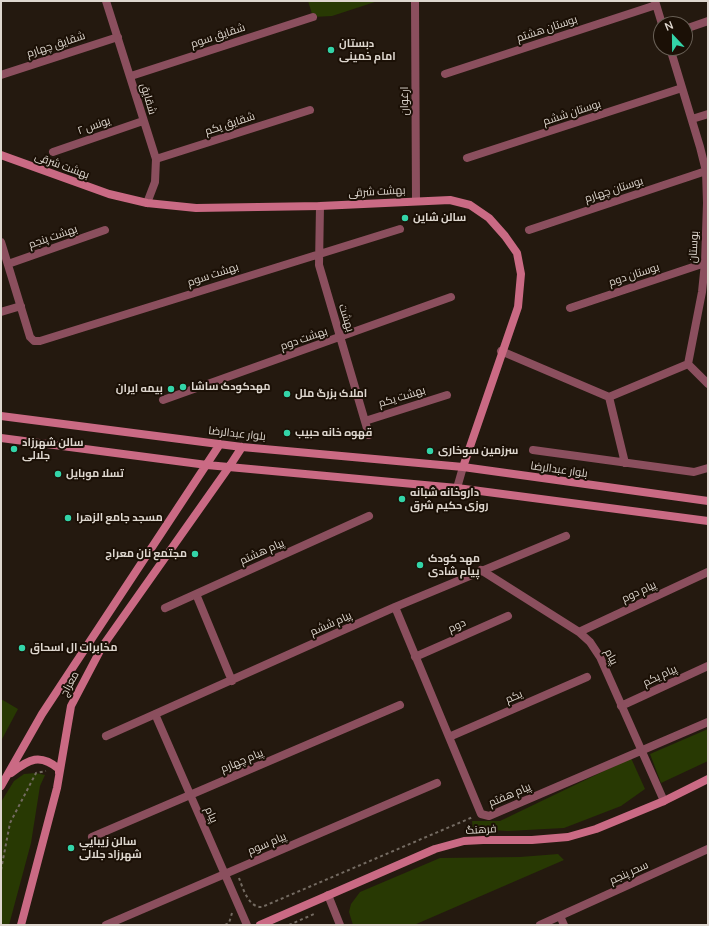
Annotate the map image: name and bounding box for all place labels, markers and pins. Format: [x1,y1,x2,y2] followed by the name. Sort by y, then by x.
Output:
[339,37,396,63] place label: دبستان امام خمینی
[326,45,336,55] marker: دبستان امام خمینی
[413,211,466,225] place label: سالن شاین
[400,213,410,223] marker: سالن شاین
[191,380,271,394] place label: مهدکودک ساشا
[116,382,163,396] place label: بیمه ایران
[178,382,188,392] marker: مهدکودک ساشا
[166,384,176,394] marker: بیمه ایران
[295,387,367,401] place label: املاک بزرگ ملل
[282,389,292,399] marker: املاک بزرگ ملل
[295,426,372,440] place label: قهوه خانه حبیب
[282,428,292,438] marker: قهوه خانه حبیب
[22,436,83,462] place label: سالن شهرزاد جلالی
[9,444,19,454] marker: سالن شهرزاد جلالی
[438,444,518,458] place label: سرزمین سوخاری
[425,446,435,456] marker: سرزمین سوخاری
[66,467,124,481] place label: تسلا موبایل
[53,469,63,479] marker: تسلا موبایل
[410,486,489,512] place label: داروخانه شبانه روزی حکیم شرق
[397,494,407,504] marker: داروخانه شبانه روزی حکیم شرق
[76,511,163,525] place label: مسجد جامع الزهرا
[63,513,73,523] marker: مسجد جامع الزهرا
[105,547,187,561] place label: مجتمع نان معراج
[190,549,200,559] marker: مجتمع نان معراج
[428,552,480,578] place label: مهد کودک پیام شادی
[415,560,425,570] marker: مهد کودک پیام شادی
[30,641,117,655] place label: مخابرات ال اسحاق
[17,643,27,653] marker: مخابرات ال اسحاق
[79,835,142,861] place label: سالن زيبايي شهرزاد جلالى
[66,843,76,853] marker: سالن زيبايي شهرزاد جلالى

